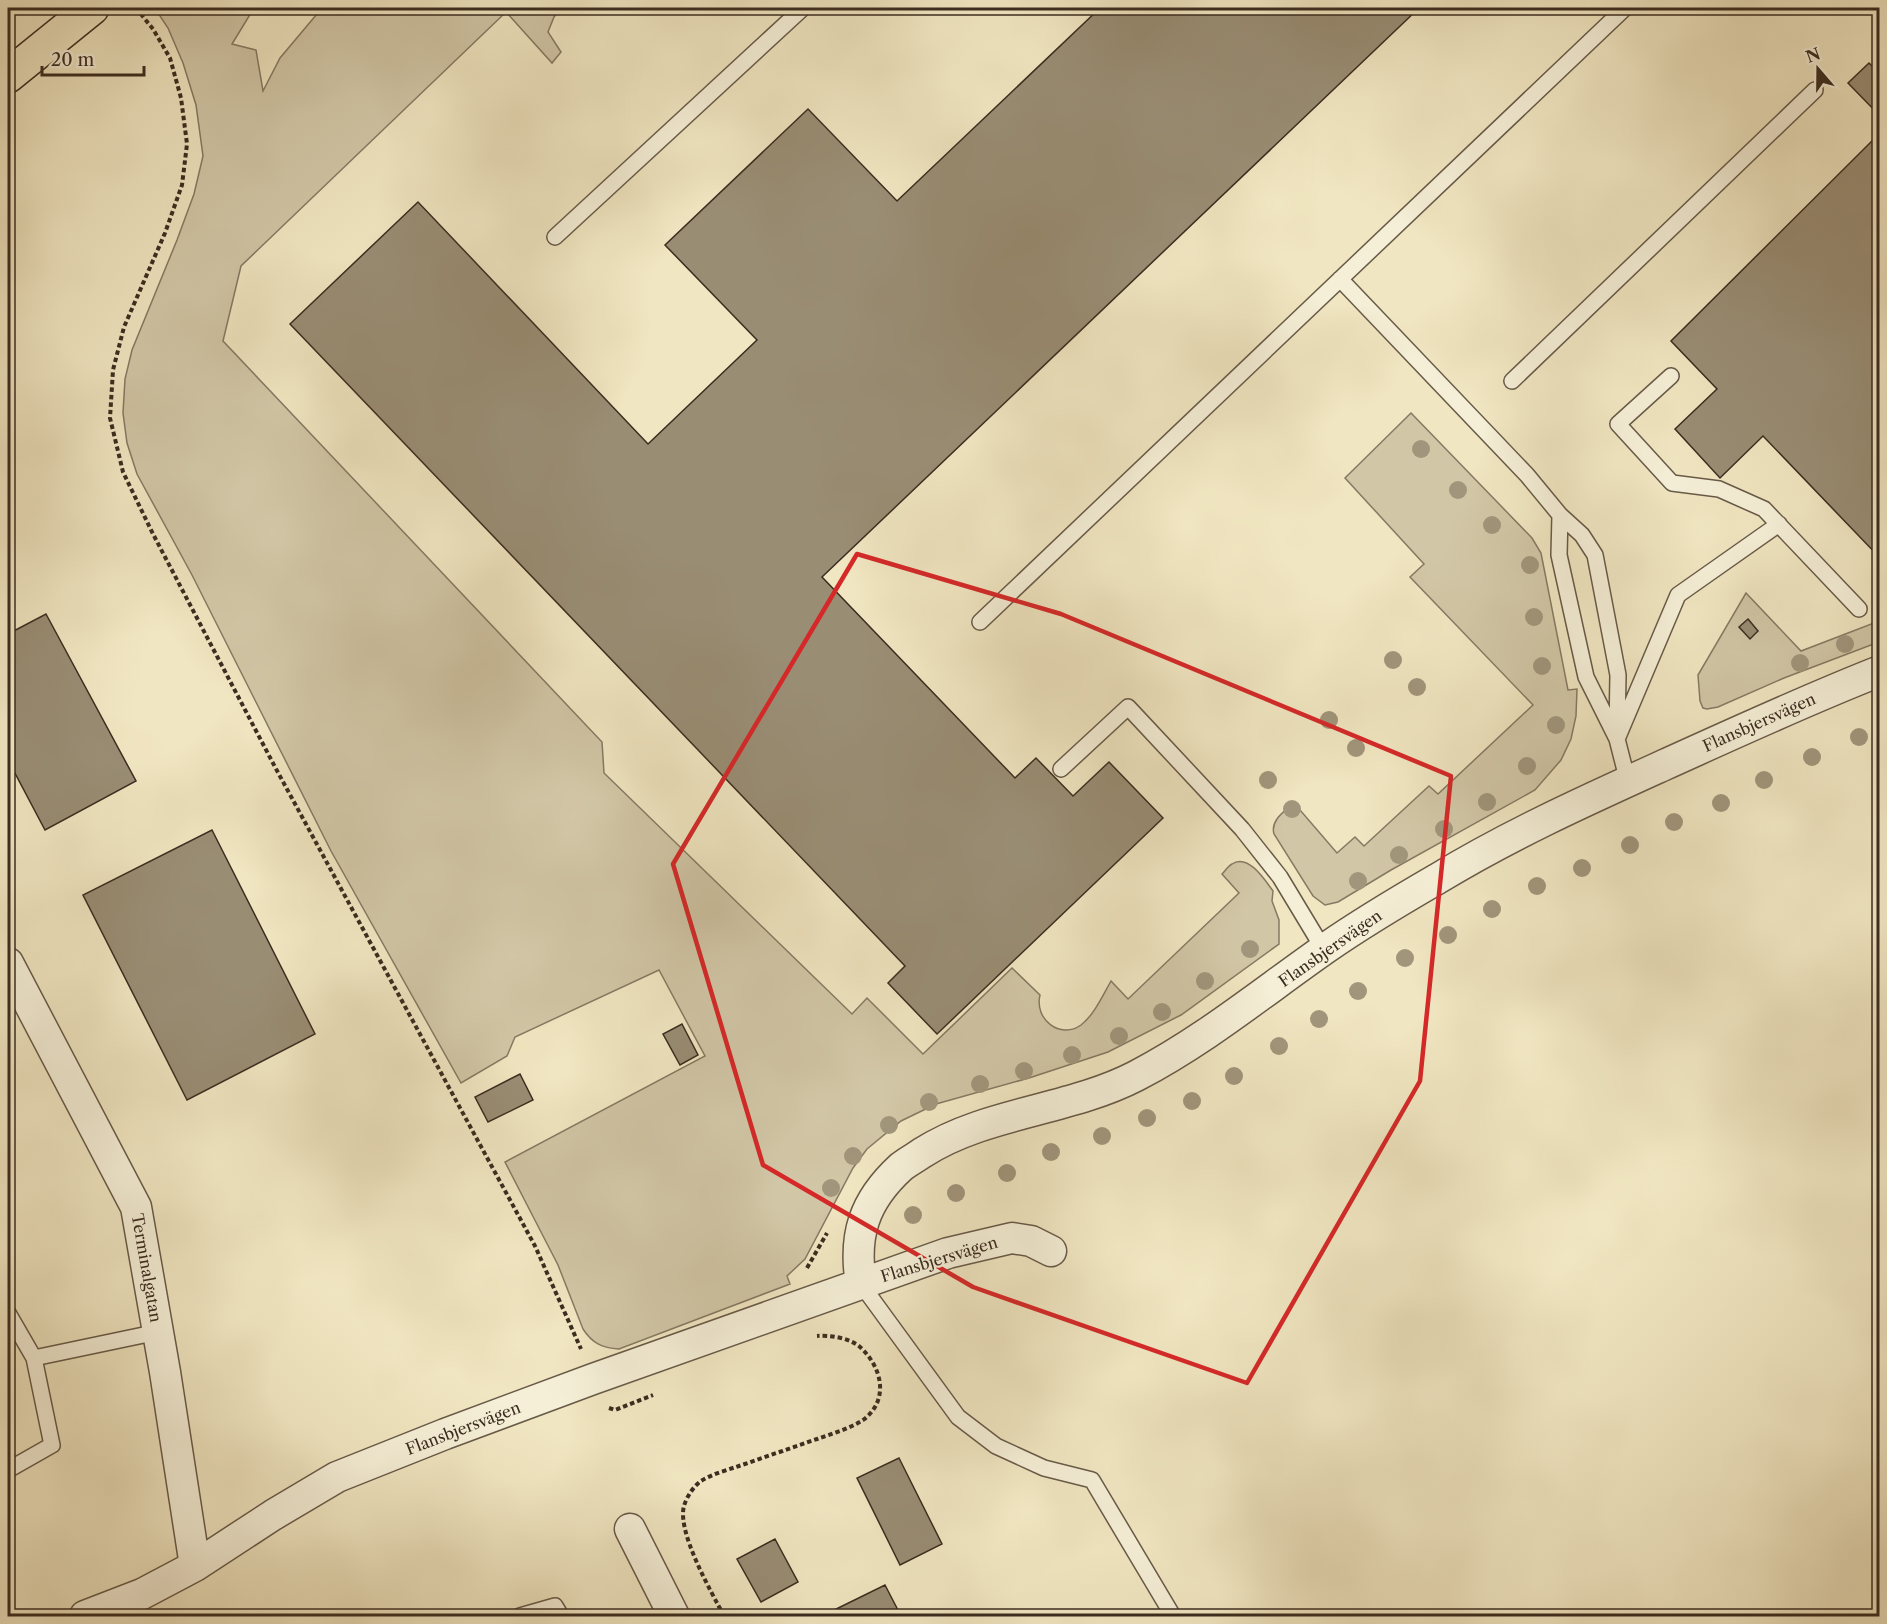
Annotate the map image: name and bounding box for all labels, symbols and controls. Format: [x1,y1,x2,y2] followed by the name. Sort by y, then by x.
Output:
[42,39,144,77] scale bar
[1788,39,1848,99] north arrow
[1803,43,1823,67] text: N
[51,49,95,71] text: 20 m
[1700,688,1818,756] street label: Flansbjersvägen
[1275,905,1385,991] street label: Flansbjersvägen
[128,1212,166,1324] street label: Terminalgatan
[878,1232,1000,1286] street label: Flansbjersvägen
[403,1397,523,1459] street label: Flansbjersvägen

